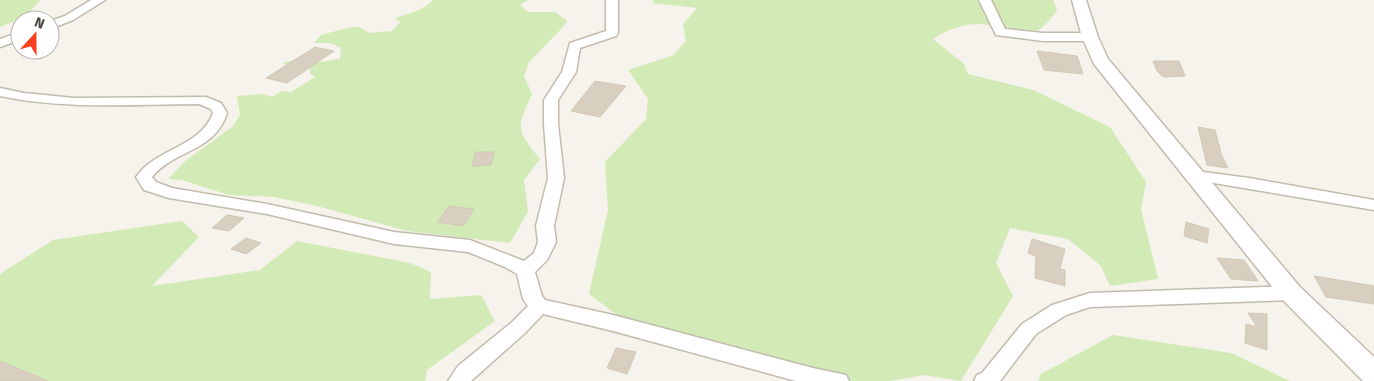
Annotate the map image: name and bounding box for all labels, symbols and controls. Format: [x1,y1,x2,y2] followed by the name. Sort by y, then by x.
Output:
[10,10,60,60] north arrow
[32,14,47,33] text: N

